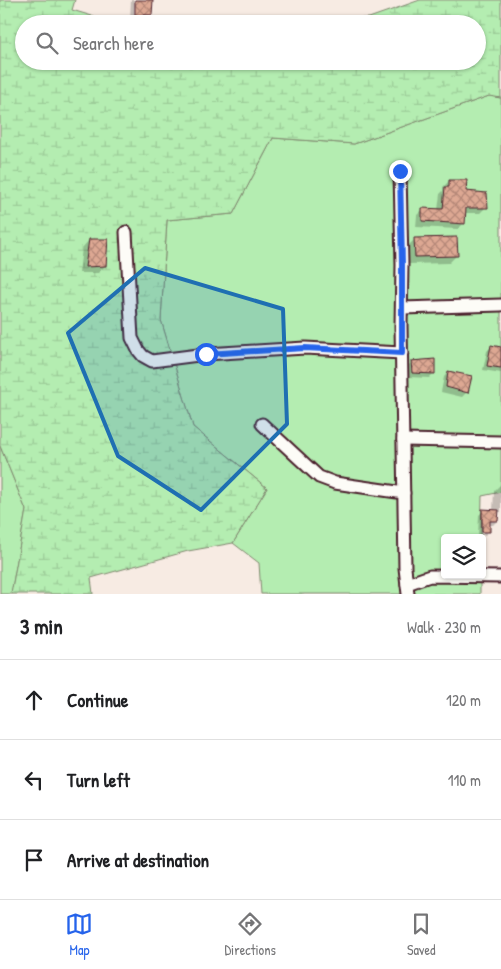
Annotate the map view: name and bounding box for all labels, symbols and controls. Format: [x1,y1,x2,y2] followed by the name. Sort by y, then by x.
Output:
[15,15,486,70] search box
[33,29,61,57] icon: search
[73,30,154,56] text: Search here
[389,160,412,183] route end
[195,343,218,366] route start
[441,534,486,579] map controls
[441,534,486,579] button: layers
[20,612,63,641] text: 3 min
[407,616,481,638] text: Walk · 230 m
[20,686,48,714] icon: ahead
[67,687,128,713] text: Continue
[446,689,481,711] text: 120 m
[20,766,48,794] icon: left
[67,767,130,793] text: Turn left
[448,769,481,791] text: 110 m
[20,846,48,874] icon: arrive
[67,847,209,873] text: Arrive at destination
[65,910,93,959] tab: Map
[224,910,276,959] tab: Directions
[407,910,436,959] tab: Saved

